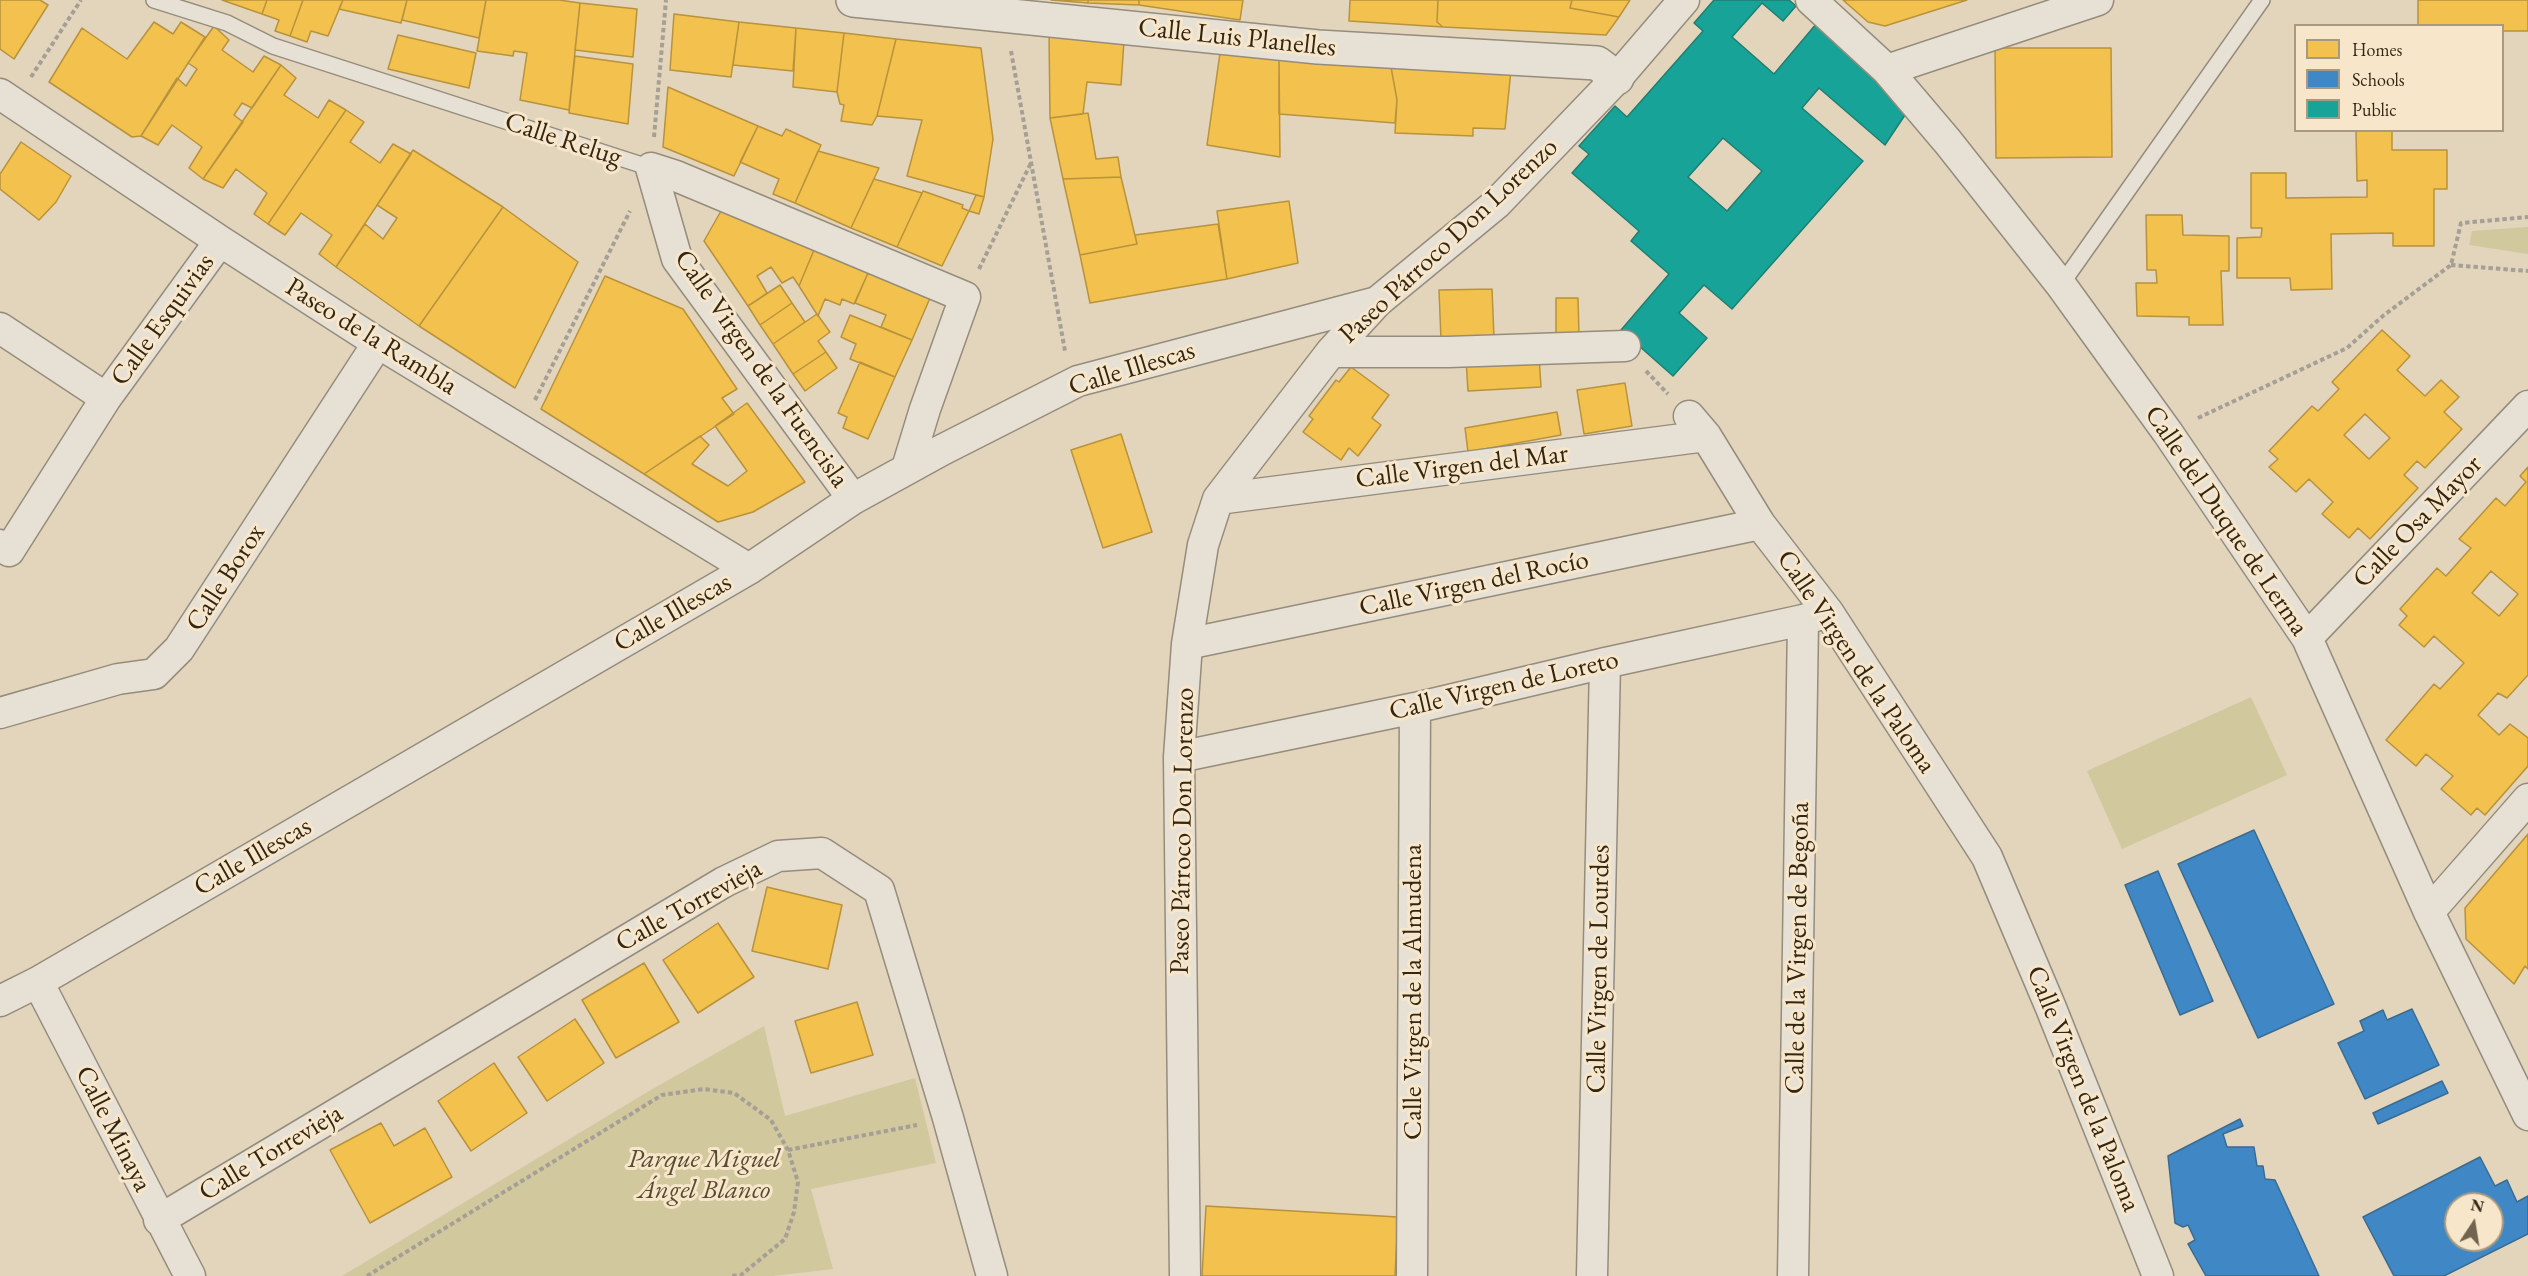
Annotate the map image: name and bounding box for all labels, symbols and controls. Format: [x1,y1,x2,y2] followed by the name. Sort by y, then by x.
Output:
[1136,12,1338,64] street label: Calle Luis Planelles
[2294,24,2504,132] legend
[2352,38,2402,61] text: Homes
[2352,68,2405,91] text: Schools
[2352,98,2396,121] text: Public
[500,106,626,174] street label: Calle Relug
[1333,131,1565,351] street label: Paseo Párroco Don Lorenzo
[667,244,855,494] street label: Calle Virgen de la Fuencisla
[104,248,222,392] street label: Calle Esquivias
[279,271,463,403] street label: Paseo de la Rambla
[1065,334,1199,404] street label: Calle Illescas
[2137,400,2315,642] street label: Calle del Duque de Lerma
[1354,438,1570,496] street label: Calle Virgen del Mar
[2347,449,2489,595] street label: Calle Osa Mayor
[179,518,273,638] street label: Calle Borox
[1356,544,1592,624] street label: Calle Virgen del Rocío
[1769,544,1943,780] street label: Calle Virgen de la Paloma
[608,566,738,660] street label: Calle Illescas
[1386,644,1622,728] street label: Calle Virgen de Loreto
[1164,687,1202,975] street label: Paseo Párroco Don Lorenzo
[1779,802,1817,1094] street label: Calle de la Virgen de Begoña
[188,810,318,904] street label: Calle Illescas
[1398,844,1430,1140] street label: Calle Virgen de la Almudena
[1581,844,1617,1094] street label: Calle Virgen de Lourdes
[610,853,768,959] street label: Calle Torrevieja
[2019,961,2147,1217] street label: Calle Virgen de la Paloma
[68,1061,158,1197] street label: Calle Minaya
[193,1097,349,1209] street label: Calle Torrevieja
[628,1144,780,1207] park label: Parque Miguel Ángel Blanco
[2444,1192,2504,1252] north arrow
[2469,1194,2486,1217] text: N

